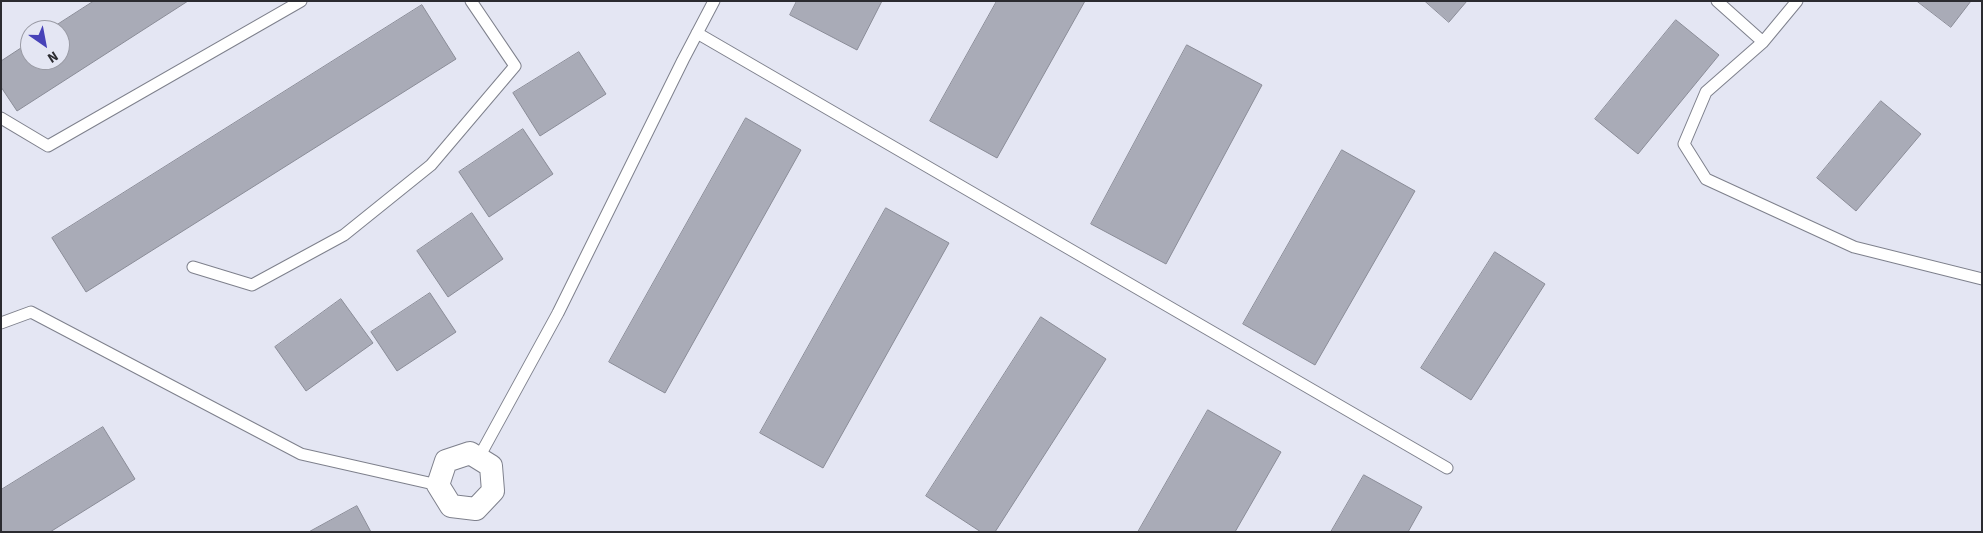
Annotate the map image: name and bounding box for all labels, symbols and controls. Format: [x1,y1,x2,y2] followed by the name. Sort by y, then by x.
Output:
[20,20,70,70] north arrow
[43,46,62,68] text: N

